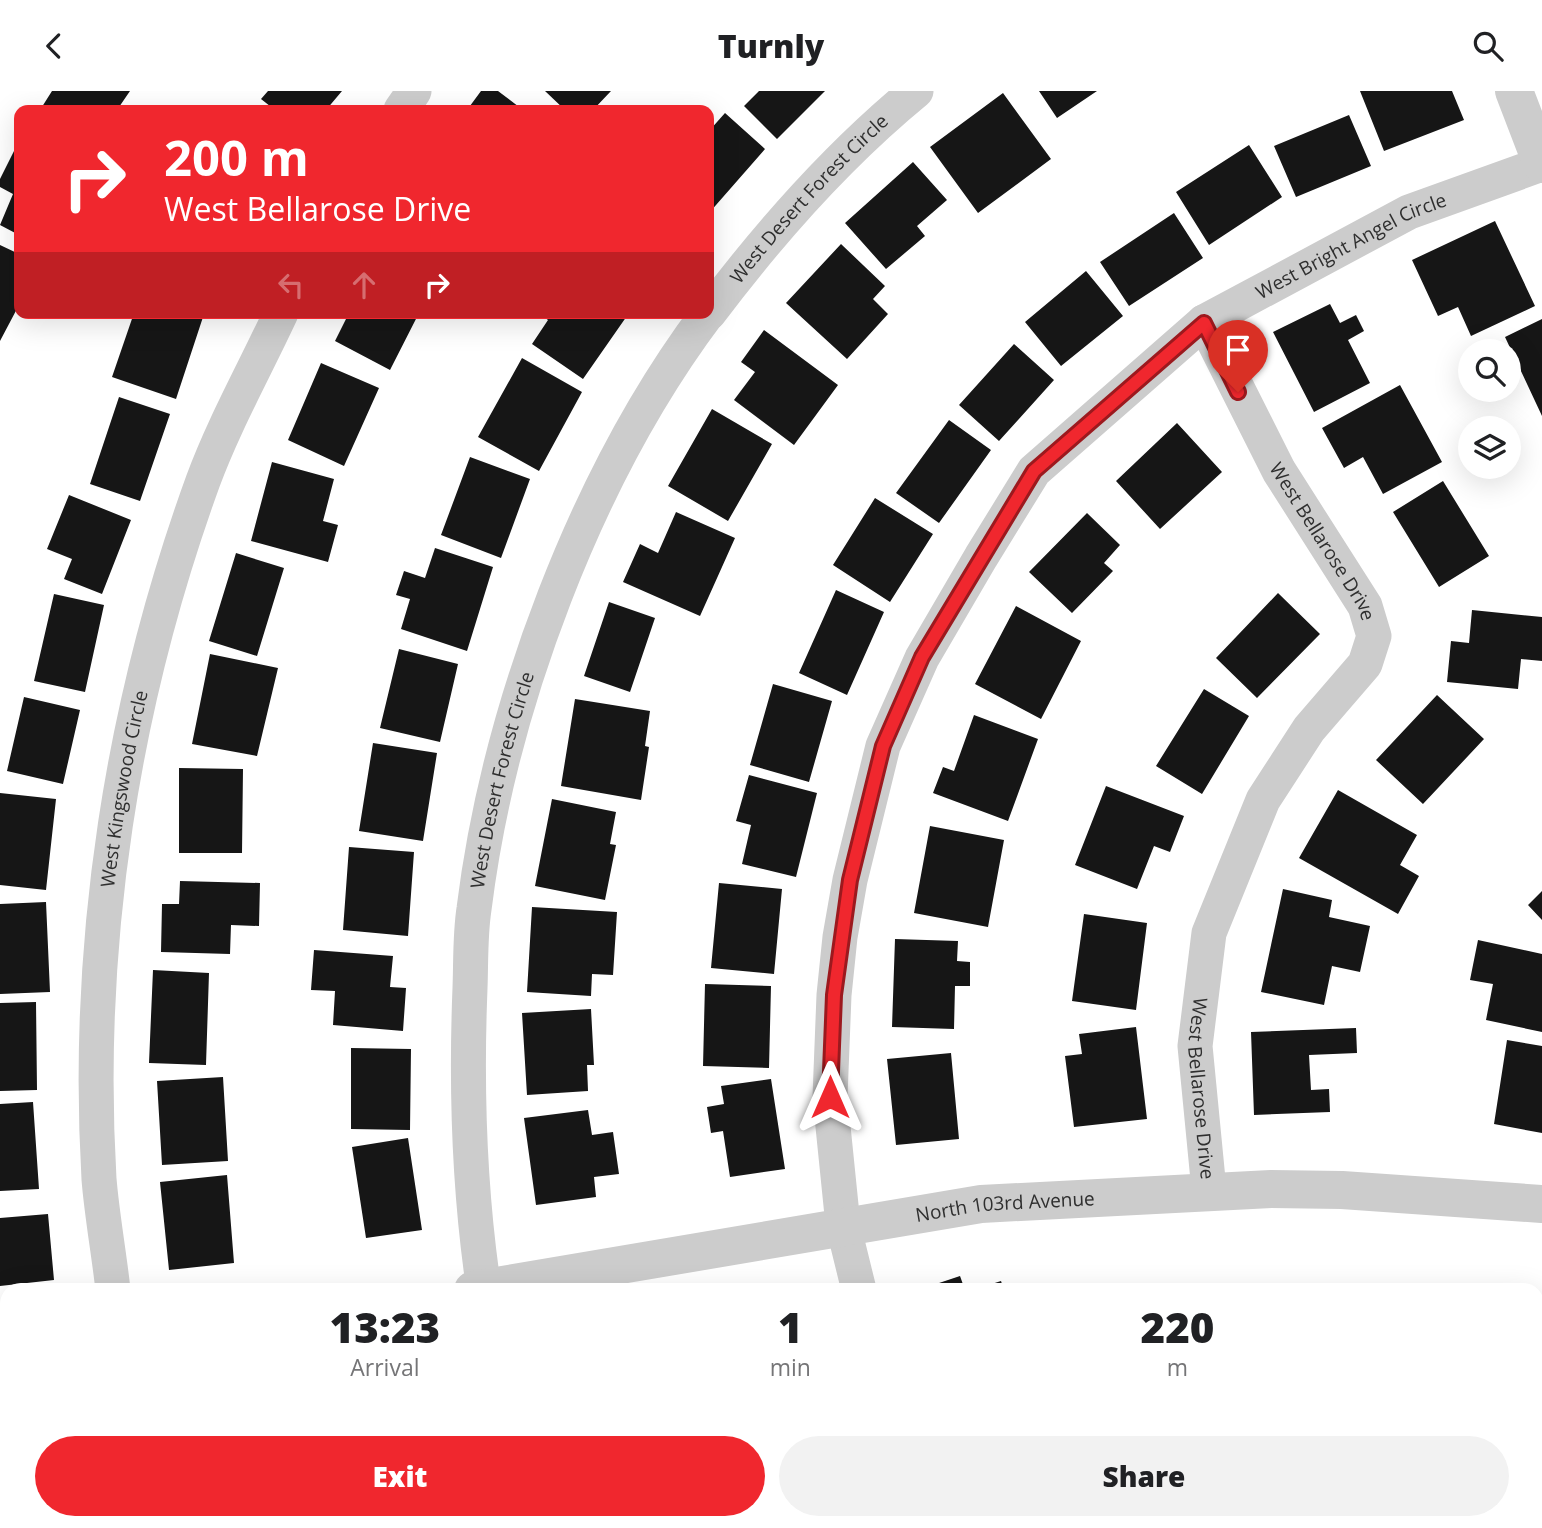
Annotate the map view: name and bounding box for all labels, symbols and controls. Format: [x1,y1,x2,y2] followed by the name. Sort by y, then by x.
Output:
[718,24,824,67] text: Turnly
[35,27,73,65] icon: back
[1469,27,1507,65] icon: search
[724,108,894,289] street label: West Desert Forest Circle
[164,124,309,190] text: 200 m
[49,133,140,224] icon: right
[164,187,471,230] text: West Bellarose Drive
[1251,187,1450,305] street label: West Bright Angel Circle
[272,266,310,304] icon: left
[345,266,383,304] icon: ahead
[418,266,456,304] icon: right
[1208,320,1268,392] pin
[1219,331,1257,369] icon: arrive
[1458,339,1521,479] map controls
[1458,339,1521,402] button: search
[1458,416,1521,479] button: layers
[1264,457,1382,624] street label: West Bellarose Drive
[464,668,540,890] street label: West Desert Forest Circle
[94,688,154,889] street label: West Kingswood Circle
[1182,996,1221,1180] street label: West Bellarose Drive
[793,1060,867,1134] position arrow
[914,1185,1095,1228] street label: North 103rd Avenue
[330,1298,440,1355] text: 13:23
[778,1298,803,1355] text: 1
[1141,1298,1214,1355] text: 220
[350,1351,420,1383] text: Arrival
[770,1351,811,1383] text: min
[1167,1351,1188,1383] text: m
[35,1436,765,1516] button: Exit
[779,1436,1509,1516] button: Share

